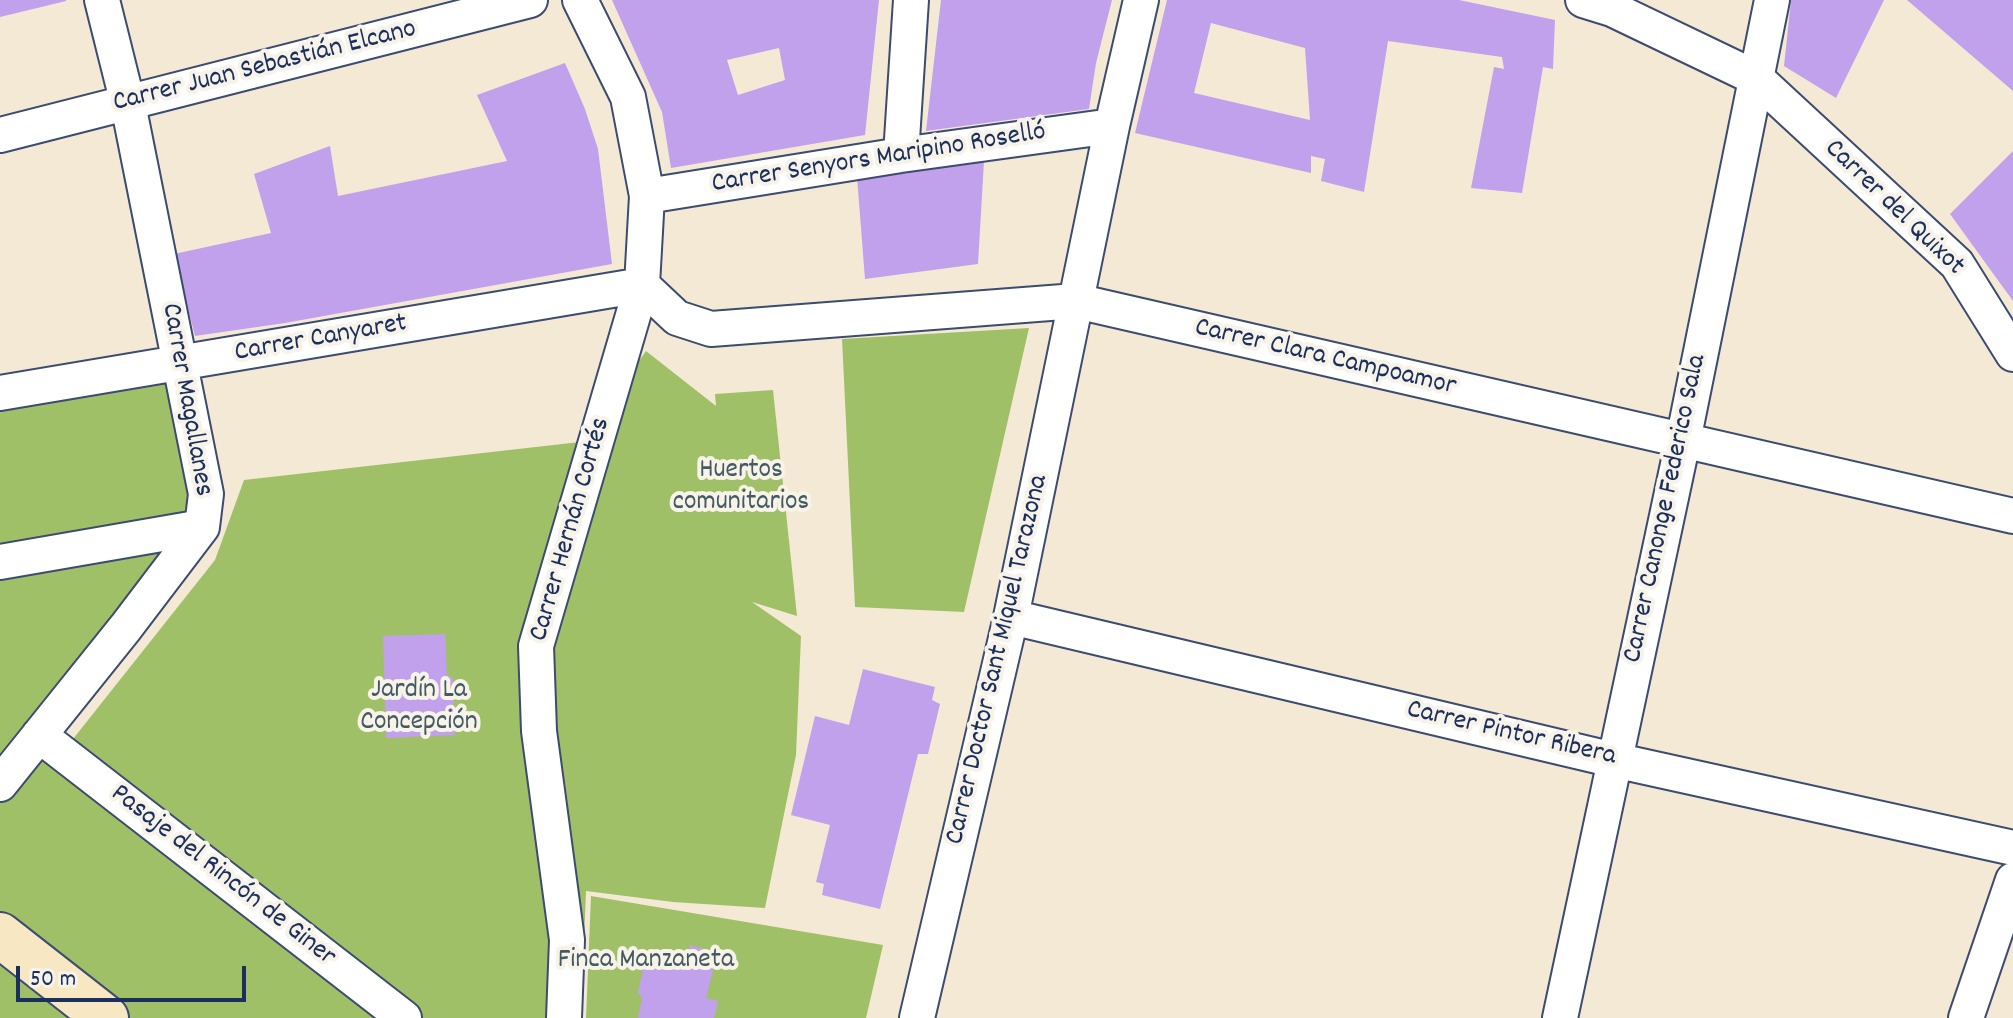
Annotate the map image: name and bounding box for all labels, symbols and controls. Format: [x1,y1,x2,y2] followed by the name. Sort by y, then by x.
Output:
[110,14,420,122] street label: Carrer Juan Sebastián Elcano
[710,117,1048,203] street label: Carrer Senyors Maripino Roselló
[1816,134,1970,284] street label: Carrer del Quixot
[151,301,219,499] street label: Carrer Magallanes
[232,308,410,372] street label: Carrer Canyaret
[1191,313,1459,405] street label: Carrer Clara Campoamor
[1618,352,1716,666] street label: Carrer Canonge Federico Sala
[524,414,620,646] street label: Carrer Hernán Cortés
[673,455,809,521] park label: Huertos comunitarios
[940,472,1058,848] street label: Carrer Doctor Sant Miquel Tarazona
[360,675,478,741] park label: Jardín La Concepción
[1403,695,1619,775] street label: Carrer Pintor Ribera
[103,779,341,975] street label: Pasaje del Rincón de Giner
[558,945,734,979] park label: Finca Manzaneta
[20,950,250,1000] scale bar
[30,963,76,997] text: 50 m

